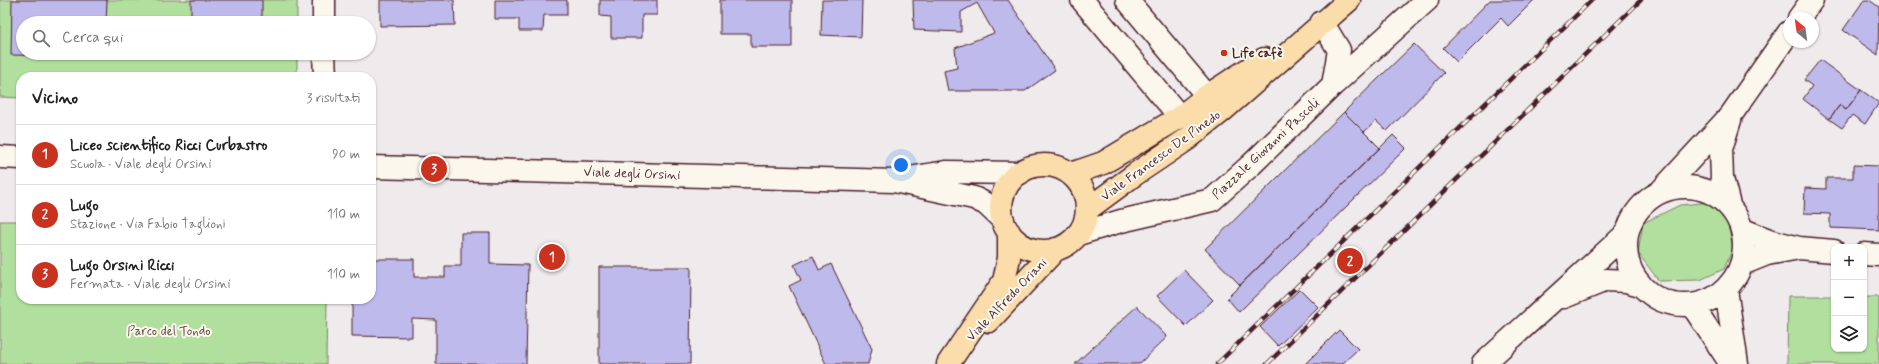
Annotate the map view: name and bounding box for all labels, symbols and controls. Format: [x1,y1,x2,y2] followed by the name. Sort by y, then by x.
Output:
[1783,12,1819,48] north arrow
[16,16,376,60] search box
[30,27,52,49] icon: search
[62,28,123,48] text: Cerca qui
[1232,45,1283,62] place label: Life cafè
[1219,48,1229,58] marker: Life cafè
[32,87,78,109] text: Vicino
[307,90,360,107] text: 3 risultati
[1209,94,1324,203] street label: Piazzale Giovanni Pascoli
[1098,107,1225,205] street label: Viale Francesco De Pinedo
[70,136,267,156] text: Liceo scientifico Ricci Curbastro
[42,146,48,163] text: 1
[332,146,360,163] text: 90 m
[421,154,447,184] pin: 3
[891,155,911,175] your location
[70,156,211,173] text: Scuola · Viale degli Orsini
[583,164,681,184] street label: Viale degli Orsini
[70,196,99,216] text: Lugo
[42,206,48,223] text: 2
[327,206,360,223] text: 110 m
[70,216,226,233] text: Stazione · Via Fabio Taglioni
[539,242,565,272] pin: 1
[1831,244,1867,352] map controls
[1831,244,1867,280] button: +
[1337,246,1363,276] pin: 2
[963,255,1051,345] street label: Viale Alfredo Oriani
[70,256,175,276] text: Lugo Orsini Ricci
[42,266,48,283] text: 3
[327,266,360,283] text: 110 m
[70,276,230,293] text: Fermata · Viale degli Orsini
[1831,280,1867,316] button: −
[1831,316,1867,352] button: layers
[127,323,211,340] park label: Parco del Tondo

